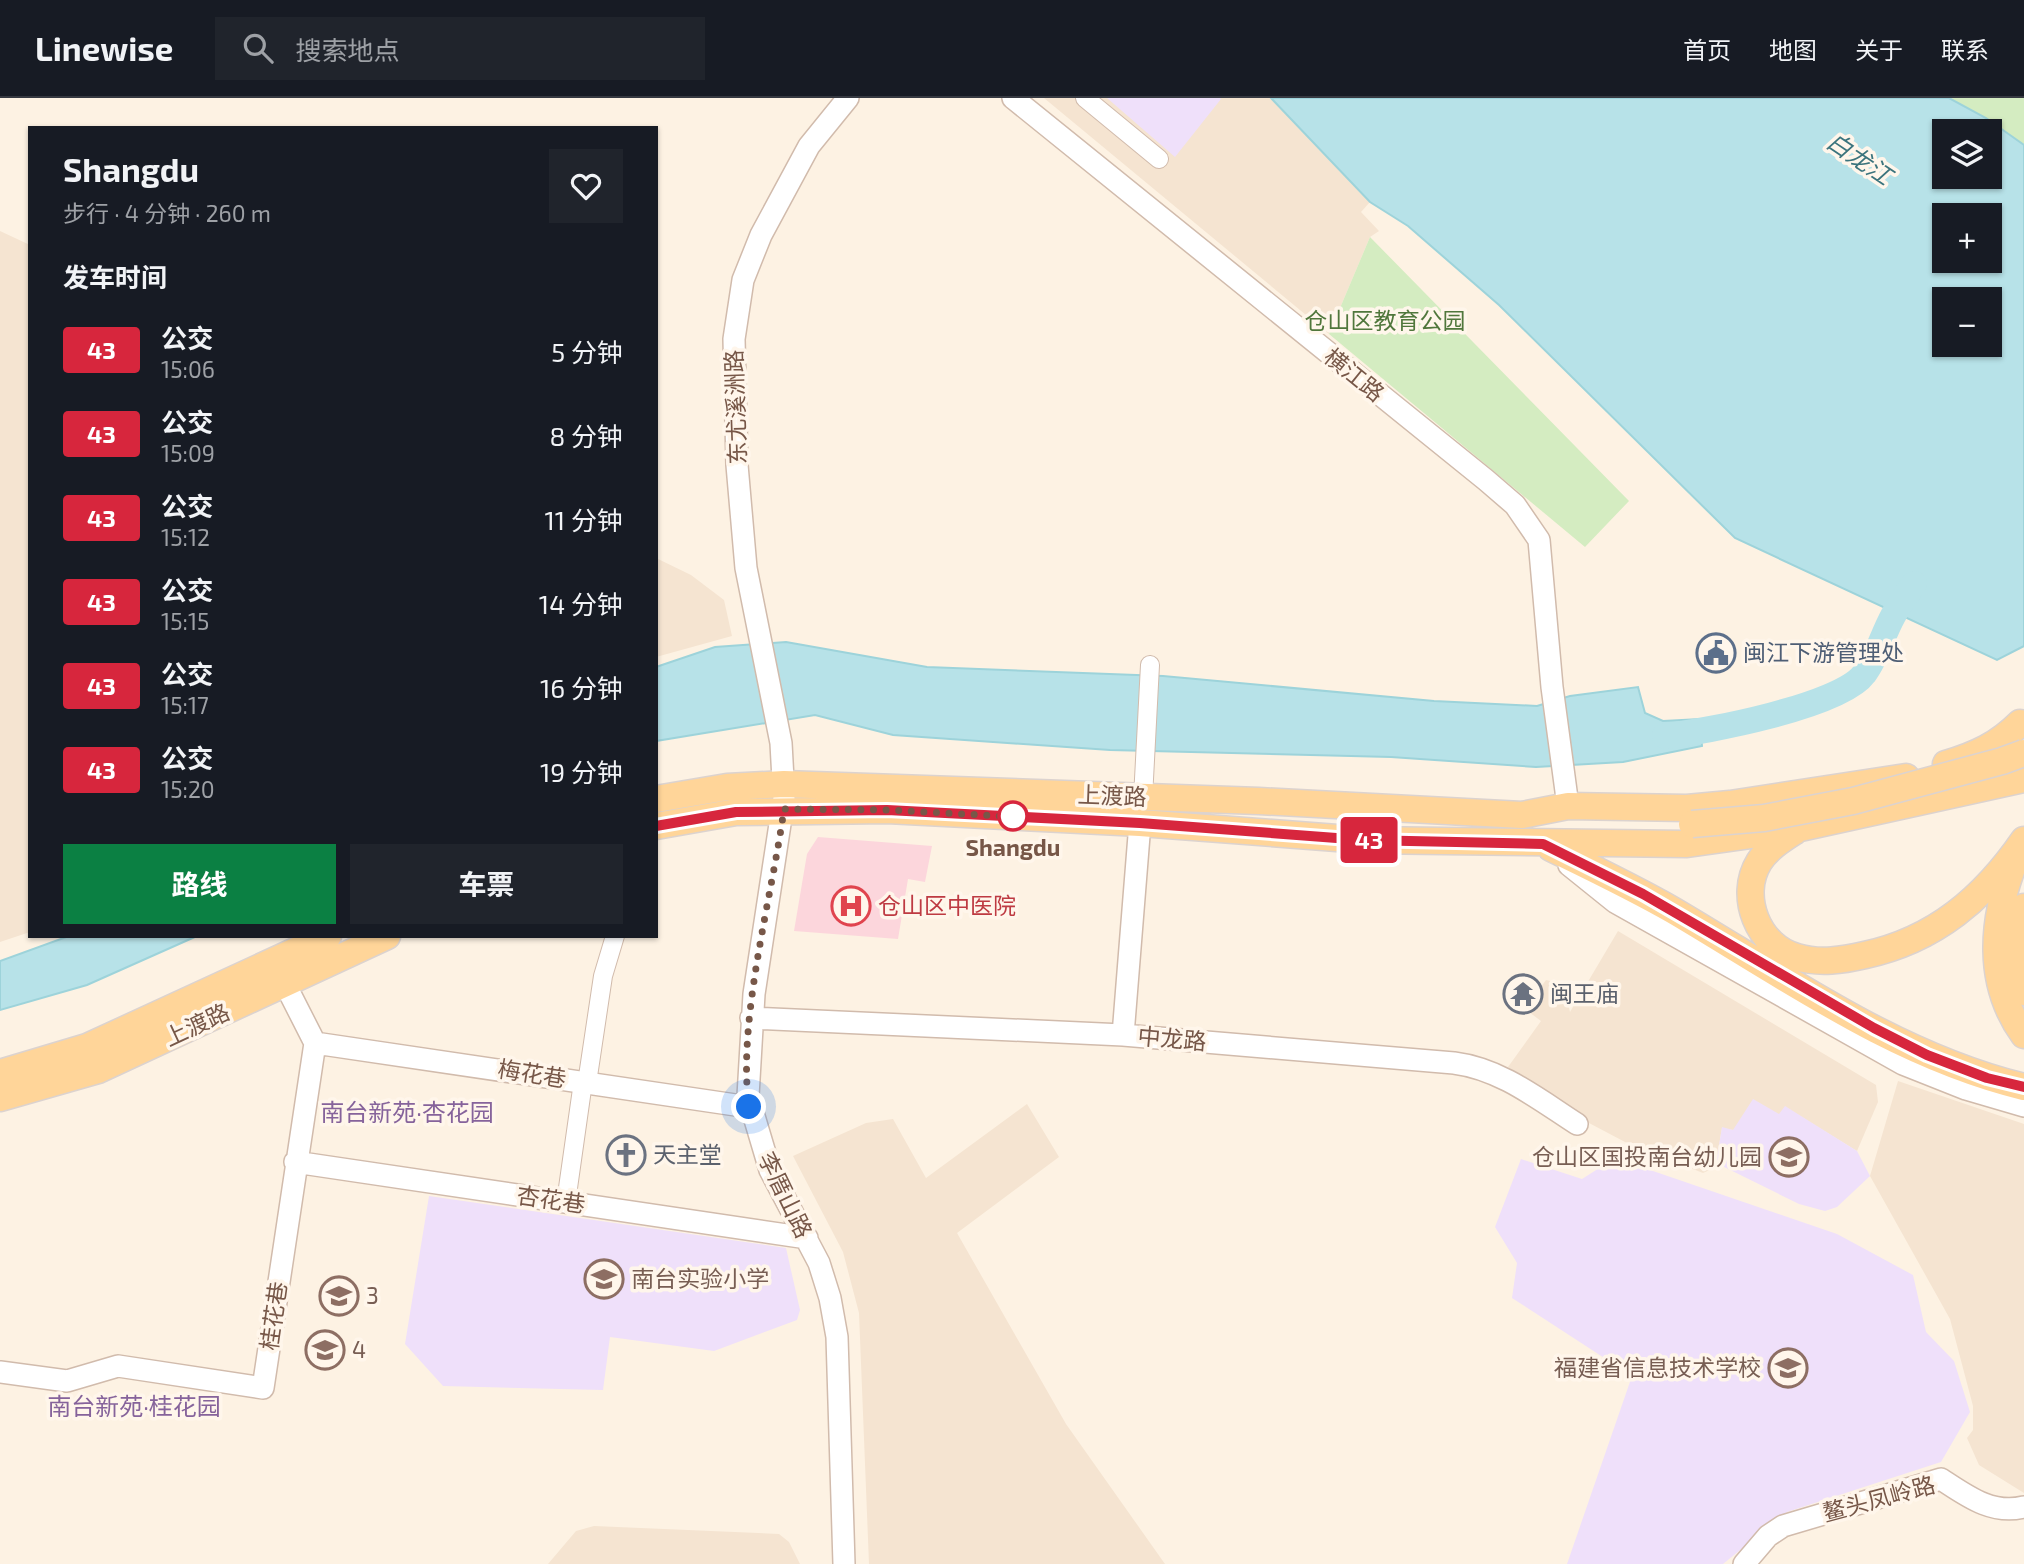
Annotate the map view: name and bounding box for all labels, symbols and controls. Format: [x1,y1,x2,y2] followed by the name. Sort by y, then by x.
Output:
[215,17,705,80] search box
[35,28,173,68] text: Linewise
[239,29,277,67] icon: search
[295,34,399,65] text: 搜索地点
[1683,35,1731,64] text: 首页
[1769,35,1817,64] text: 地图
[1855,35,1903,64] text: 关于
[1941,35,1989,64] text: 联系
[1932,119,2002,357] map controls
[1932,119,2002,189] button: layers
[1822,126,1900,192] water label: 白龙江
[63,149,199,189] text: Shangdu
[549,149,623,223] button: heart
[63,199,271,227] text: 步行 · 4 分钟 · 260 m
[1932,203,2002,273] button: +
[63,261,167,292] text: 发车时间
[1932,287,2002,357] button: −
[1305,306,1466,334] park label: 仓山区教育公园
[161,322,213,353] text: 公交
[87,335,116,364] text: 43
[551,336,623,367] text: 5 分钟
[1319,342,1390,407] street label: 横江路
[719,349,751,465] street label: 东尤溪洲路
[161,355,215,383] text: 15:06
[161,406,213,437] text: 公交
[87,419,116,448] text: 43
[549,420,623,451] text: 8 分钟
[161,439,215,467] text: 15:09
[161,490,213,521] text: 公交
[87,503,116,532] text: 43
[545,504,623,535] text: 11 分钟
[161,523,210,551] text: 15:12
[161,574,213,605] text: 公交
[87,587,116,616] text: 43
[539,588,623,619] text: 14 分钟
[161,607,209,635] text: 15:15
[1695,632,1737,674] public building icon: 闽江下游管理处
[1743,638,1904,666] place label: 闽江下游管理处
[161,658,213,689] text: 公交
[87,671,116,700] text: 43
[540,672,623,703] text: 16 分钟
[161,691,209,719] text: 15:17
[161,742,213,773] text: 公交
[87,755,116,784] text: 43
[540,756,623,787] text: 19 分钟
[161,775,215,803] text: 15:20
[1077,780,1147,810] street label: 上渡路
[998,801,1028,831] marker: Shangdu
[1338,817,1400,863] line badge: 43
[1355,825,1383,854] text: 43
[966,833,1060,861] place label: Shangdu
[63,844,336,924] button: 路线
[350,844,623,924] button: 车票
[830,885,872,927] hospital icon: 仓山区中医院
[878,891,1016,919] place label: 仓山区中医院
[1502,973,1544,1015] temple icon: 闽王庙
[1550,979,1619,1007] place label: 闽王庙
[159,997,234,1051] street label: 上渡路
[1136,1021,1208,1055] street label: 中龙路
[496,1054,568,1092] street label: 梅花巷
[731,1089,766,1124] your location
[320,1097,494,1126] district label: 南台新苑·杏花园
[605,1134,647,1176] church icon: 天主堂
[1768,1136,1810,1178] school or university icon: 仓山区国投南台幼儿园
[653,1140,722,1168] place label: 天主堂
[1532,1142,1762,1170] place label: 仓山区国投南台幼儿园
[753,1147,819,1242] street label: 李厝山路
[515,1180,587,1218] street label: 杏花巷
[583,1258,625,1300] school or university icon: 南台实验小学
[631,1264,769,1292] place label: 南台实验小学
[318,1275,360,1317] school or university icon: 3
[254,1280,292,1352] street label: 桂花巷
[366,1281,379,1309] place label: 3
[304,1329,346,1371] school or university icon: 4
[352,1335,366,1363] place label: 4
[1767,1347,1809,1389] school or university icon: 福建省信息技术学校
[1554,1353,1761,1381] place label: 福建省信息技术学校
[47,1391,221,1420] district label: 南台新苑·桂花园
[1820,1470,1938,1526] street label: 鳌头凤岭路

